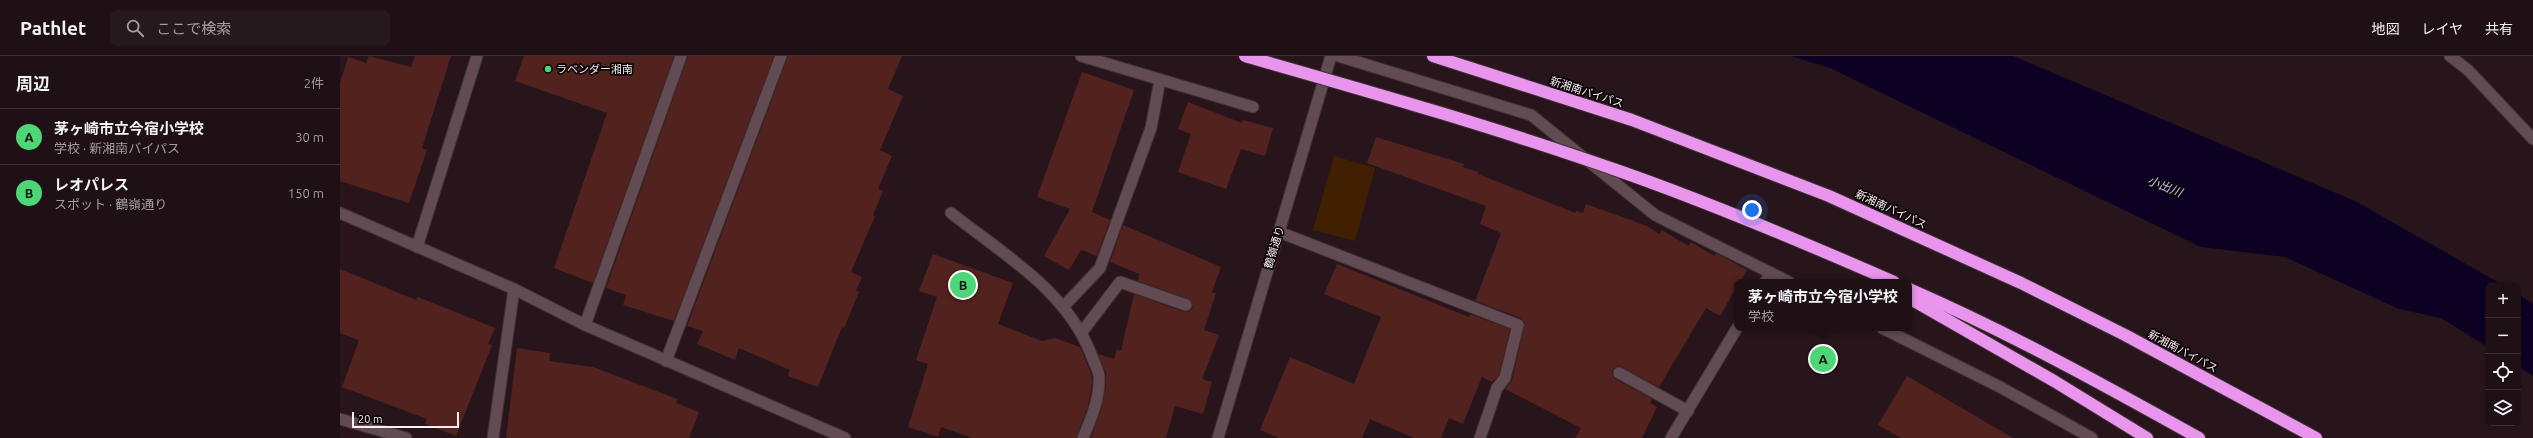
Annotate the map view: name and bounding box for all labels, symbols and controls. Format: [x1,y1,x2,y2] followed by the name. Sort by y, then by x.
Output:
[110,10,390,46] search box
[20,17,86,39] text: Pathlet
[124,17,146,39] icon: search
[156,20,231,37] text: ここで検索
[2371,21,2399,37] text: 地図
[2421,21,2463,37] text: レイヤ
[2485,21,2513,37] text: 共有
[556,63,633,75] place label: ラベンダー湘南
[543,64,553,74] marker: ラベンダー湘南
[16,74,50,93] text: 周辺
[1549,74,1625,110] street label: 新湘南バイパス
[304,76,324,90] text: 2件
[54,120,204,137] text: 茅ヶ崎市立今宿小学校
[24,130,34,144] text: A
[295,130,324,144] text: 30 m
[54,141,180,155] text: 学校 · 新湘南バイパス
[2146,173,2186,200] water label: 小出川
[54,176,129,193] text: レオパレス
[25,186,33,200] text: B
[288,186,324,200] text: 150 m
[1854,187,1928,231] street label: 新湘南バイパス
[54,197,167,211] text: スポット · 鶴嶺通り
[1742,200,1762,220] your location
[1262,224,1286,270] street label: 鶴嶺通り
[950,270,976,300] pin: B
[1734,279,1912,331] popup
[2485,282,2521,426] map controls
[2485,282,2521,318] button: +
[1748,288,1898,305] text: 茅ヶ崎市立今宿小学校
[1748,309,1774,323] text: 学校
[2485,318,2521,354] button: −
[2146,328,2220,374] street label: 新湘南バイパス
[1810,344,1836,374] pin: A
[2485,354,2521,390] button: locate
[2485,390,2521,426] button: layers
[352,410,459,429] scale bar
[358,413,382,425] text: 20 m

